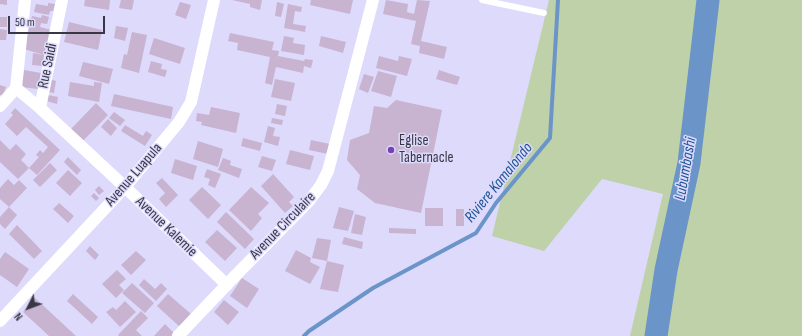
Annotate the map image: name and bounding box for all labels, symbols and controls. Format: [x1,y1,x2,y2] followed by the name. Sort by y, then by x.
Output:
[10,8,107,34] scale bar
[15,15,35,30] text: 50 m
[34,42,62,90] street label: Rue Saidi
[399,132,453,167] place label: Eglise Tabernacle
[671,136,701,202] water label: Lubumbashi
[461,139,537,227] water label: Riviere Kamalondo
[102,140,166,210] street label: Avenue Luapula
[386,145,396,155] marker: Eglise Tabernacle
[246,188,320,264] street label: Avenue Circulaire
[131,193,201,261] street label: Avenue Kalemie
[8,288,48,328] north arrow
[12,310,26,323] text: N

